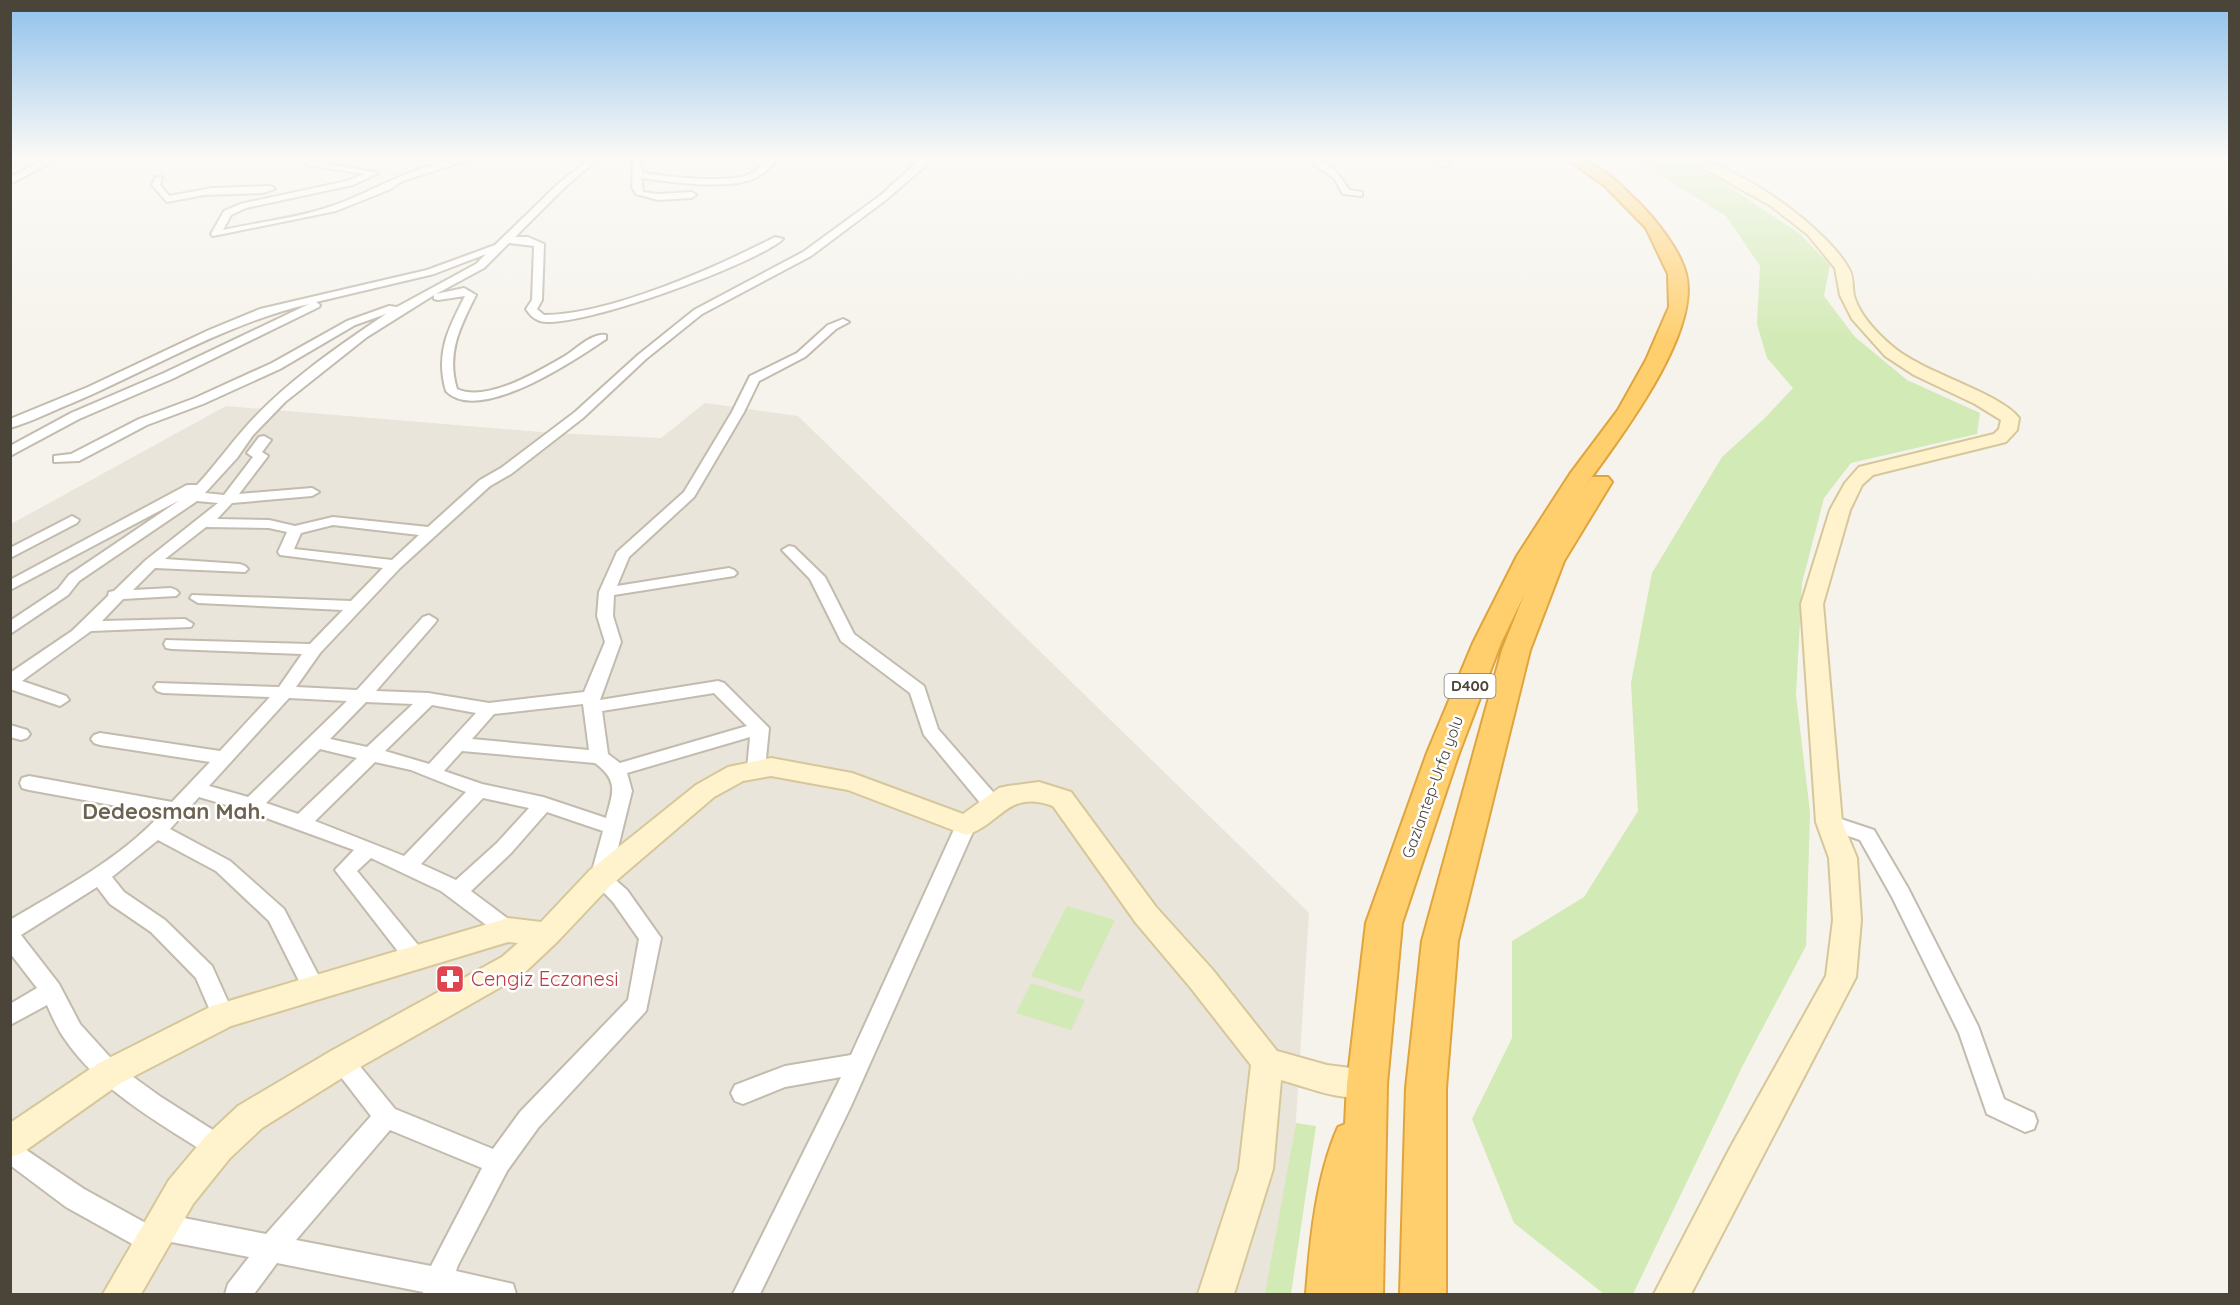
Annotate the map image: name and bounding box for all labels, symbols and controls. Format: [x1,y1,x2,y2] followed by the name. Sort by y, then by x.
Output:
[1444,674,1496,698] road number: D400
[1397,713,1467,861] street label: Gaziantep-Urfa yolu
[82,797,266,825] district label: Dedeosman Mah.
[434,963,466,995] pharmacy icon: Cengiz Eczanesi
[471,966,619,991] place label: Cengiz Eczanesi

